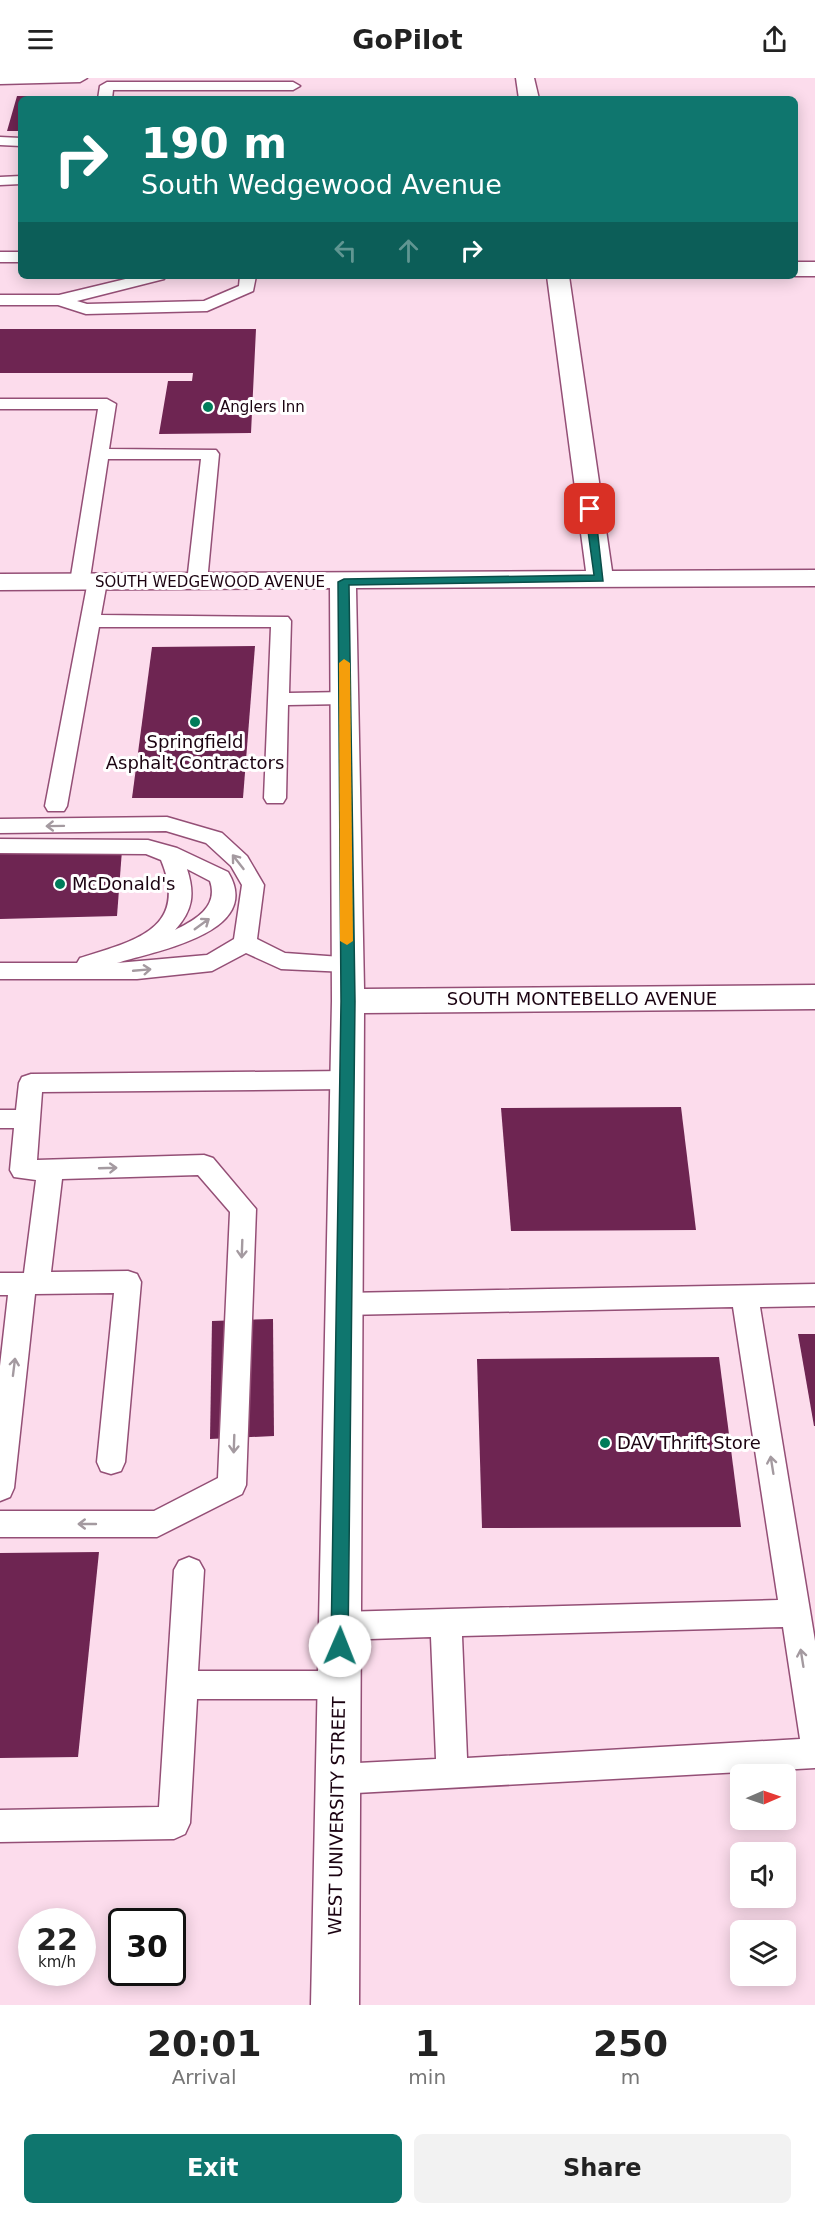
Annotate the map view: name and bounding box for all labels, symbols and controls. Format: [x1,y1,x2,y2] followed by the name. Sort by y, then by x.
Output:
[24,23,57,56] icon: menu
[758,23,791,56] icon: share
[352,24,463,55] text: GoPilot
[141,119,287,168] text: 190 m
[42,120,120,198] icon: right
[141,169,502,200] text: South Wedgewood Avenue
[329,234,362,267] icon: left
[392,234,425,267] icon: ahead
[455,234,488,267] icon: right
[220,398,305,416] place label: Anglers Inn
[201,400,215,414] marker: Anglers Inn
[564,483,615,534] pin
[573,492,606,525] icon: arrive
[95,573,325,591] street label: SOUTH WEDGEWOOD AVENUE
[188,715,202,729] marker: Springfield Asphalt Contractors
[106,731,284,773] place label: Springfield Asphalt Contractors
[45,820,65,831] one-way arrow
[231,854,244,870] one-way arrow
[72,873,176,894] place label: McDonald's
[53,877,67,891] marker: McDonald's
[194,917,210,930] one-way arrow
[132,964,152,975] one-way arrow
[447,988,717,1009] street label: SOUTH MONTEBELLO AVENUE
[98,1162,118,1173] one-way arrow
[236,1239,247,1259] one-way arrow
[9,1358,20,1378] one-way arrow
[617,1432,761,1453] place label: DAV Thrift Store
[228,1434,239,1454] one-way arrow
[598,1436,612,1450] marker: DAV Thrift Store
[766,1456,777,1475] one-way arrow
[78,1518,98,1530] one-way arrow
[308,1614,372,1678] position arrow
[797,1648,808,1668] one-way arrow
[324,1696,349,1935] street label: WEST UNIVERSITY STREET
[730,1764,796,1830] north arrow
[730,1764,796,1986] map controls
[730,1842,796,1908] button: sound
[108,1908,186,1986] speed limit sign: 30
[730,1920,796,1986] button: layers
[36,1922,78,1957] text: 22
[38,1953,76,1971] text: km/h
[147,2023,261,2064] text: 20:01
[415,2023,440,2064] text: 1
[593,2023,668,2064] text: 250
[172,2065,237,2089] text: Arrival
[408,2065,446,2089] text: min
[621,2065,640,2089] text: m
[24,2134,402,2203] button: Exit
[414,2134,791,2203] button: Share

